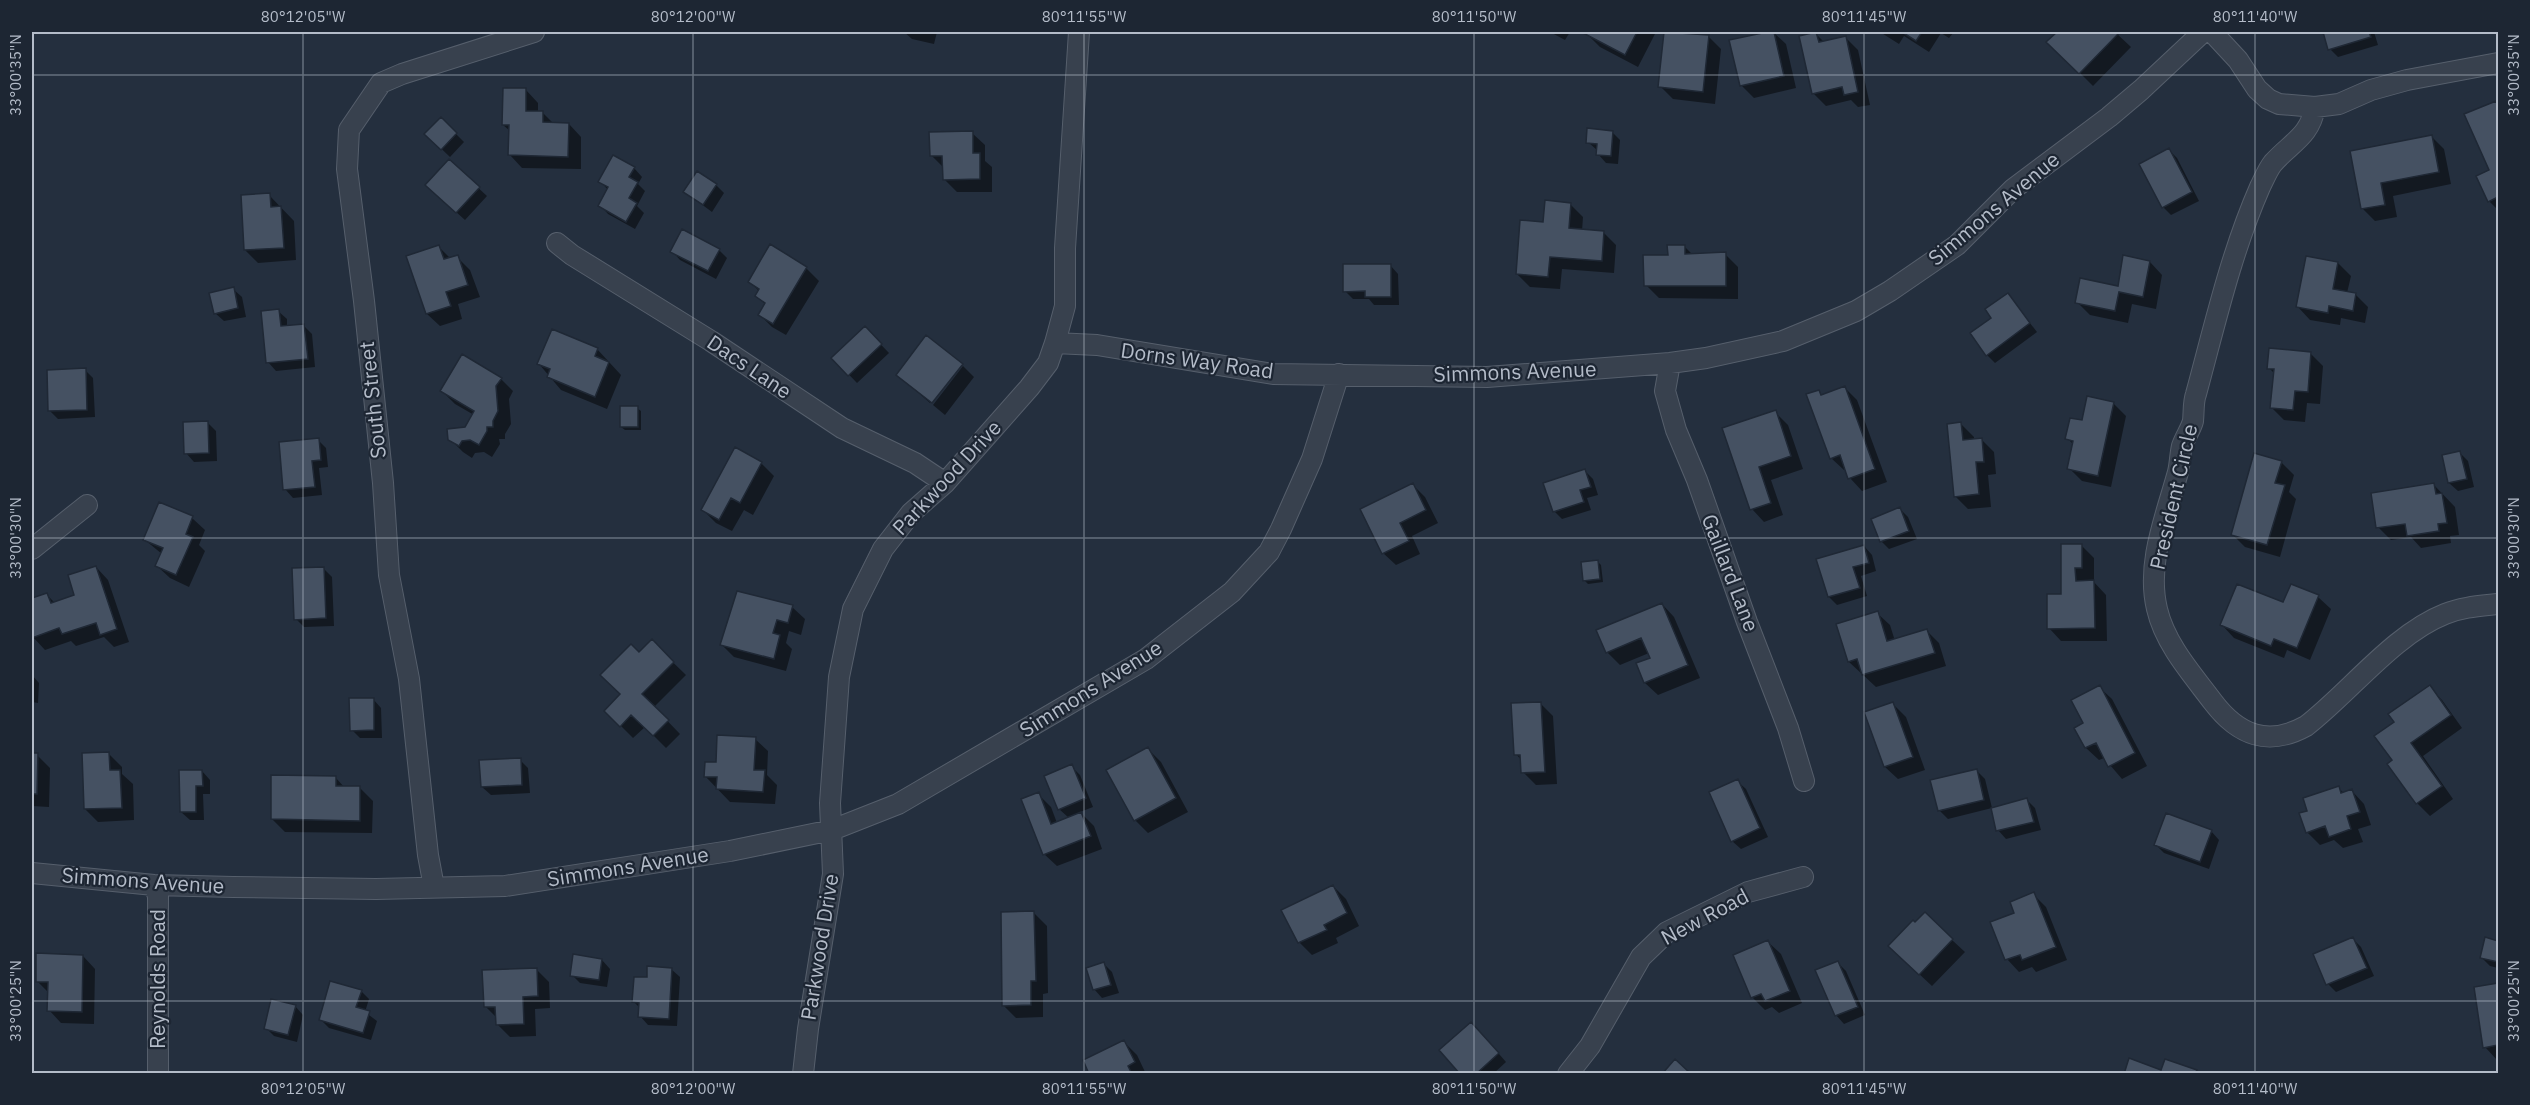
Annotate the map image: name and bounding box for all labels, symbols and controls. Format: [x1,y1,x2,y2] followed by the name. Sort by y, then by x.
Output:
[261,7,346,26] text: 80°12'05"W
[651,7,736,26] text: 80°12'00"W
[1042,7,1127,26] text: 80°11'55"W
[1432,7,1517,26] text: 80°11'50"W
[1822,7,1907,26] text: 80°11'45"W
[2213,7,2298,26] text: 80°11'40"W
[6,34,25,116] text: 33°00'35"N
[2504,34,2523,116] text: 33°00'35"N
[1922,145,2065,271] street label: Simmons Avenue
[702,328,797,405] street label: Dacs Lane
[1119,335,1275,385] street label: Dorns Way Road
[352,340,392,460] street label: South Street
[1433,354,1597,388] street label: Simmons Avenue
[886,414,1007,541] street label: Parkwood Drive
[2143,421,2203,572] street label: President Circle
[6,497,25,579] text: 33°00'30"N
[2504,497,2523,579] text: 33°00'30"N
[1696,510,1766,635] street label: Gaillard Lane
[1014,633,1167,743] street label: Simmons Avenue
[545,839,711,893] street label: Simmons Avenue
[61,860,225,900] street label: Simmons Avenue
[794,872,844,1022] street label: Parkwood Drive
[1656,881,1753,951] street label: New Road
[143,909,171,1049] street label: Reynolds Road
[6,960,25,1042] text: 33°00'25"N
[2504,960,2523,1042] text: 33°00'25"N
[261,1079,346,1098] text: 80°12'05"W
[651,1079,736,1098] text: 80°12'00"W
[1042,1079,1127,1098] text: 80°11'55"W
[1432,1079,1517,1098] text: 80°11'50"W
[1822,1079,1907,1098] text: 80°11'45"W
[2213,1079,2298,1098] text: 80°11'40"W

